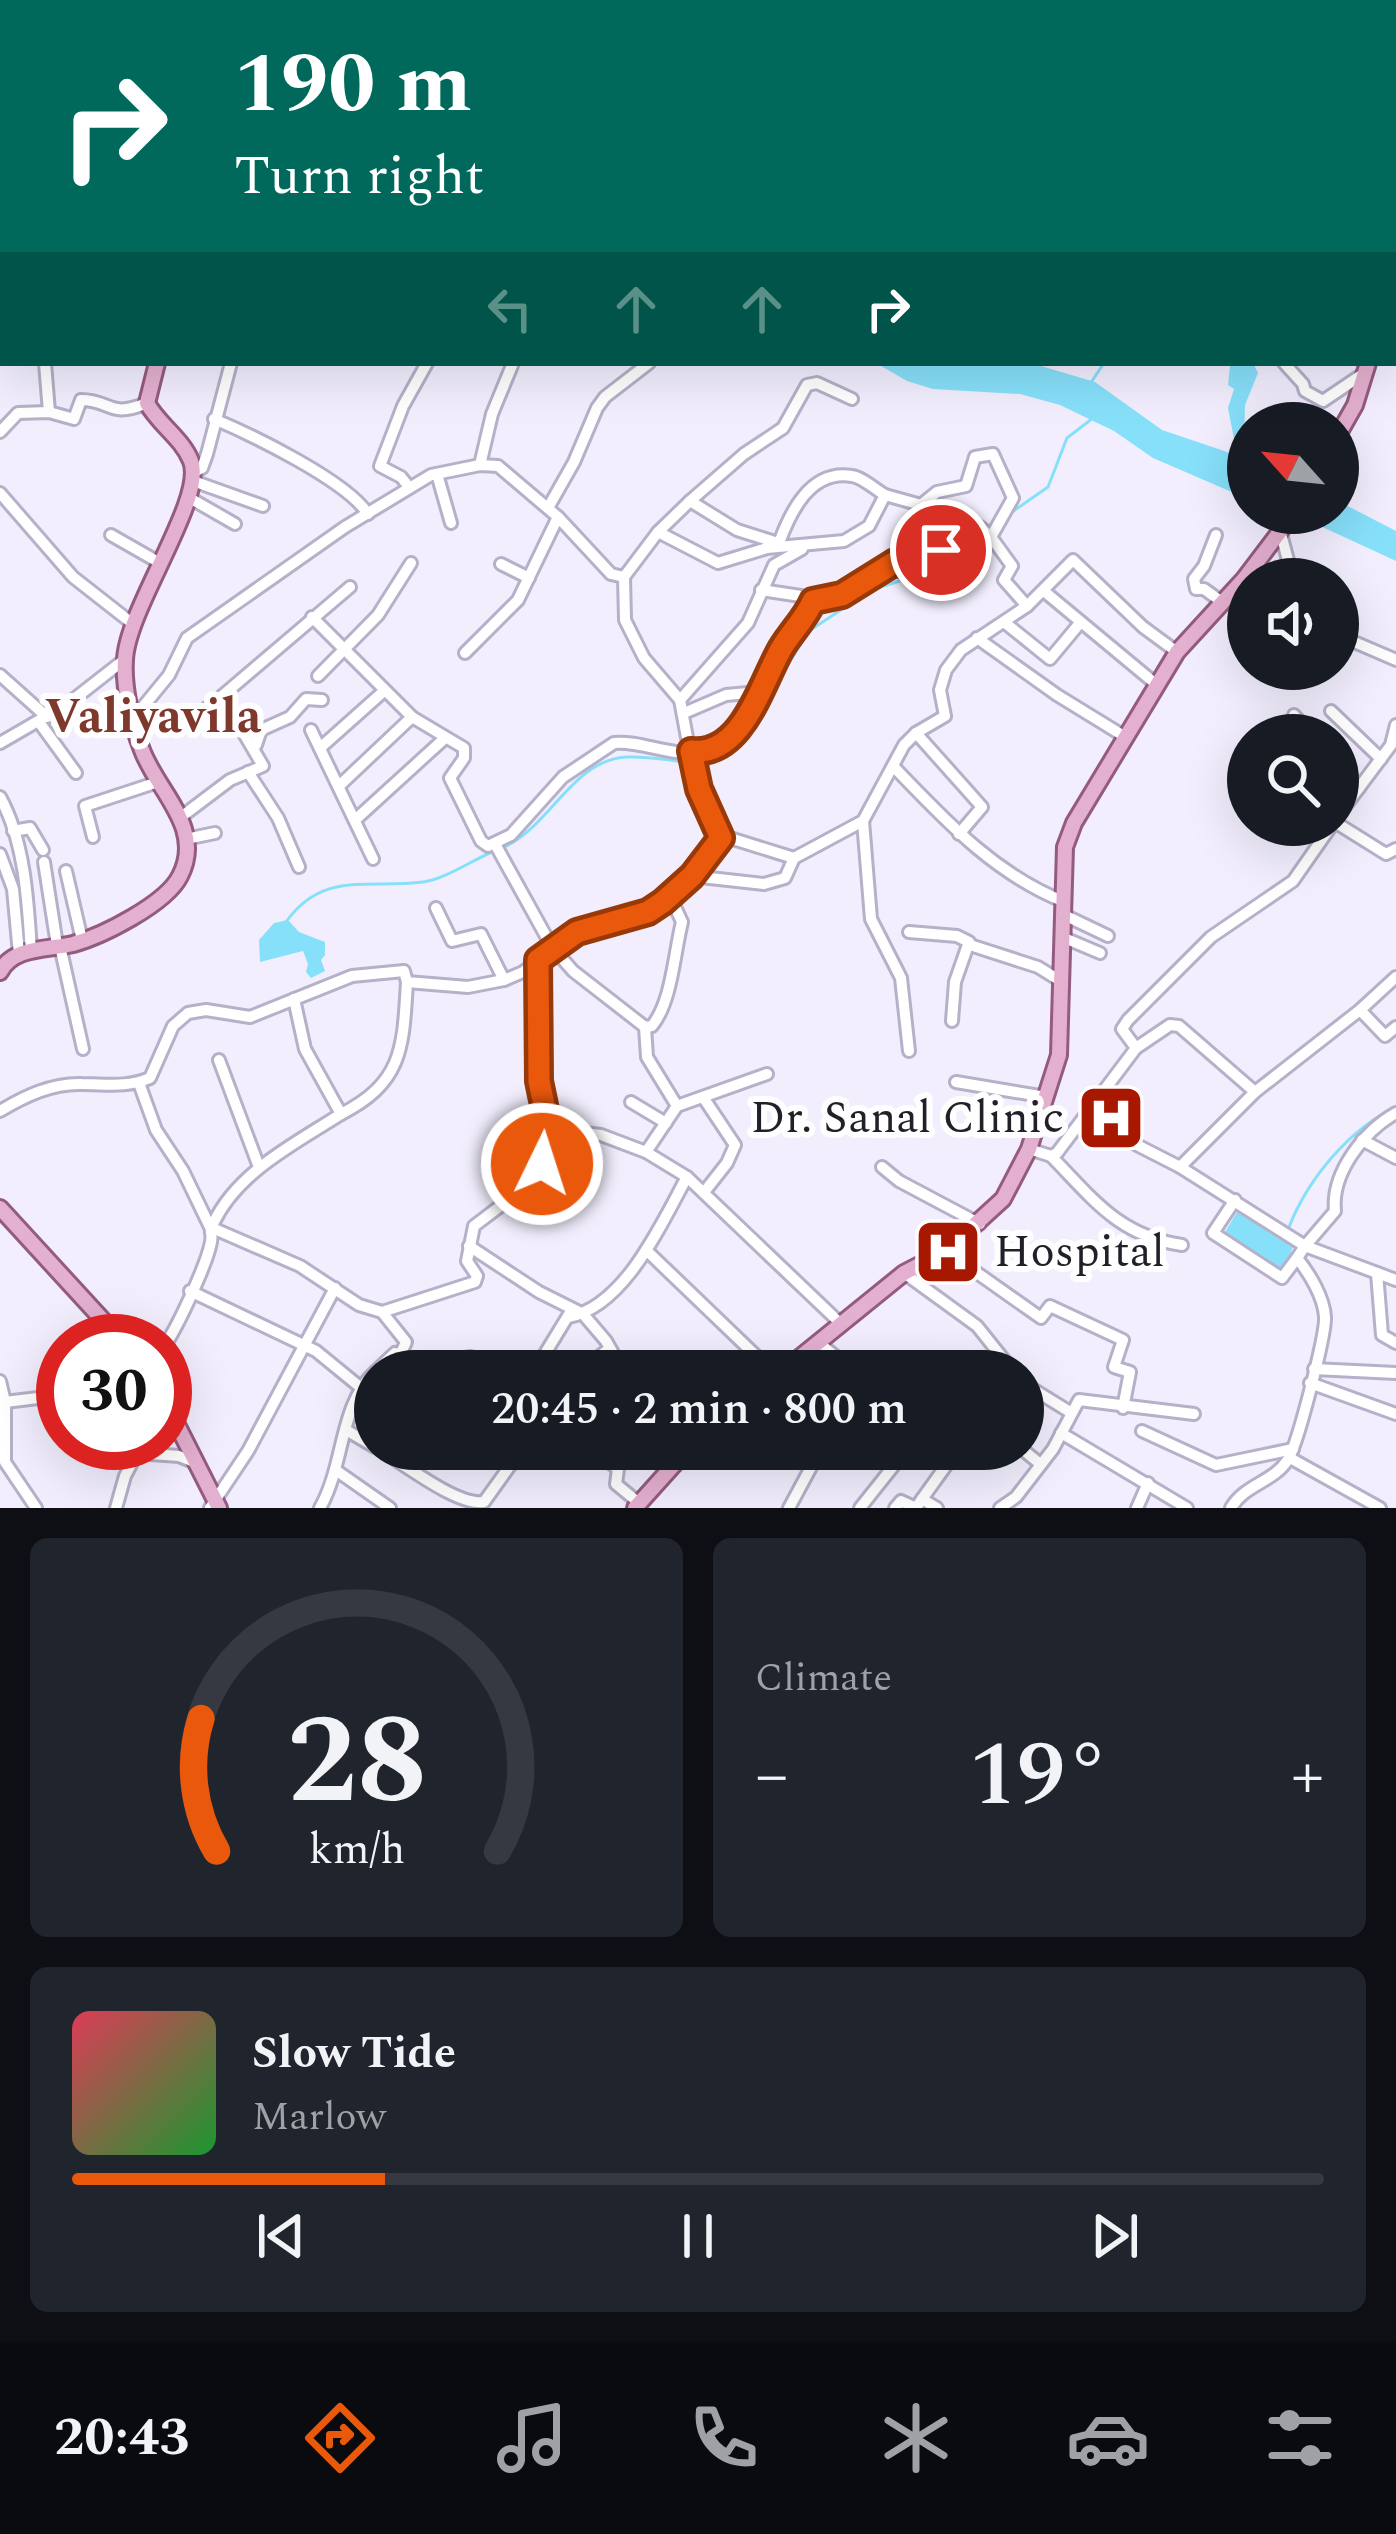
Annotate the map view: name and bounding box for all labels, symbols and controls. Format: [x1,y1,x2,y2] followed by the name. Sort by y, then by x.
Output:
[234,21,472,149] text: 190 m
[36,48,192,204] icon: right
[234,136,484,218] text: Turn right
[477,276,543,342] icon: left
[603,276,669,342] icon: ahead
[729,276,795,342] icon: ahead
[855,276,921,342] icon: right
[1227,402,1359,534] north arrow
[1227,402,1359,846] map controls
[890,499,992,601] pin
[908,517,974,583] icon: arrive
[1227,558,1359,690] button: sound
[44,681,262,754] district label: Valiyavila
[1227,714,1359,846] button: search
[1076,1083,1146,1153] hospital icon: Dr. Sanal Clinic
[750,1084,1064,1153] place label: Dr. Sanal Clinic
[479,1101,605,1227] position arrow
[913,1217,983,1287] hospital icon: Hospital
[994,1218,1165,1287] place label: Hospital
[36,1314,192,1470] speed limit sign: 30
[491,1375,907,1444] text: 20:45 · 2 min · 800 m
[755,1649,892,1708] text: Climate
[286,1668,427,1858] text: 28
[969,1708,1110,1845] text: 19°
[755,1726,788,1827] text: −
[1291,1726,1324,1827] text: +
[308,1817,405,1882] text: km/h
[252,2019,456,2088] text: Slow Tide
[252,2088,386,2147] text: Marlow
[248,2203,314,2269] icon: previous
[665,2203,731,2269] icon: pause
[1082,2203,1148,2269] icon: next
[298,2396,382,2480] icon: directions
[490,2396,574,2480] icon: music
[682,2396,766,2480] icon: phone
[874,2396,958,2480] icon: climate
[1066,2396,1150,2480] icon: car
[1258,2396,1342,2480] icon: filters
[54,2397,190,2479] text: 20:43

